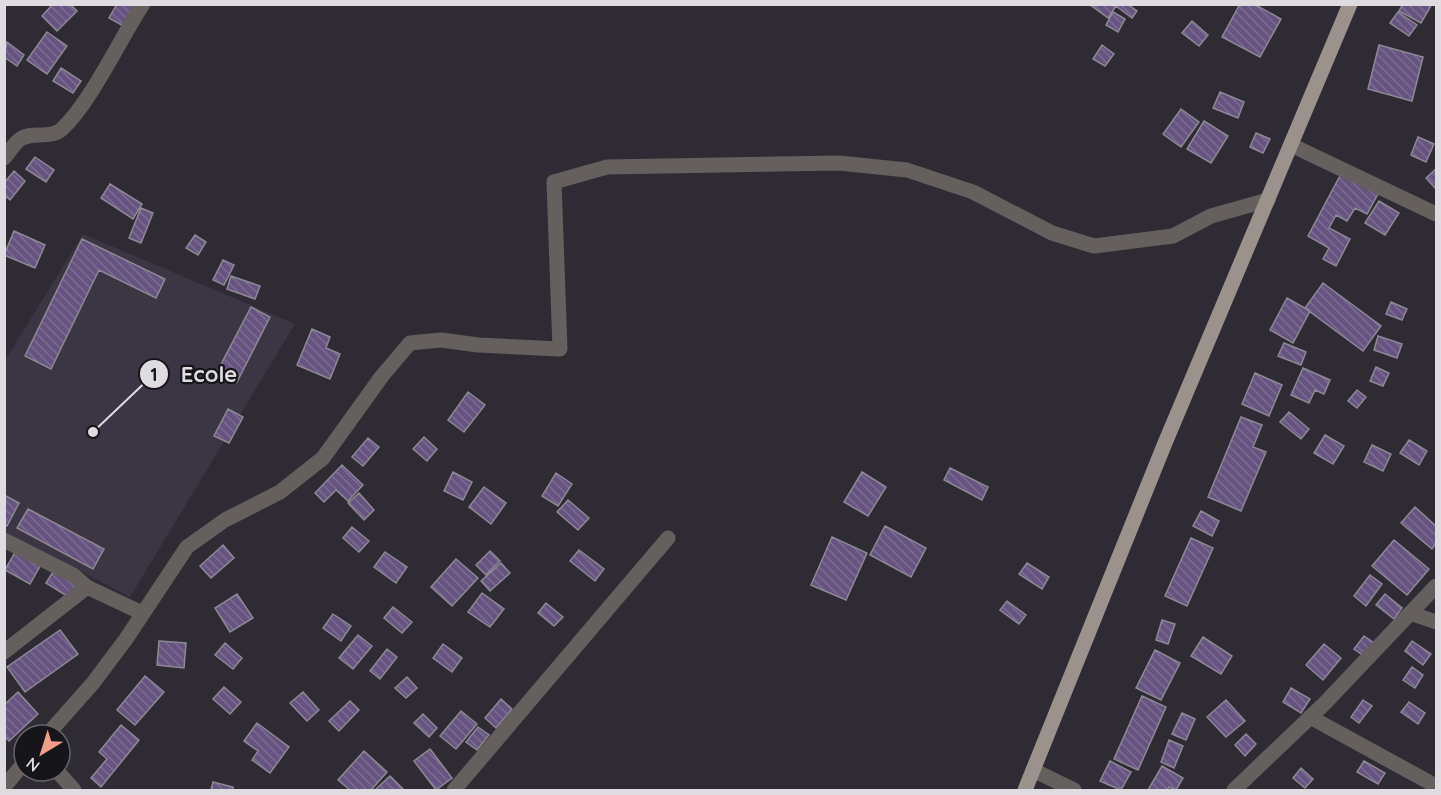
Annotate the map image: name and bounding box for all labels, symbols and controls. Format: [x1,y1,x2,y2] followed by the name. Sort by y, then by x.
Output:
[139,354,249,394] callout: Ecole
[181,360,237,388] text: Ecole
[150,363,158,386] text: 1
[12,723,72,783] north arrow
[22,753,44,776] text: N

